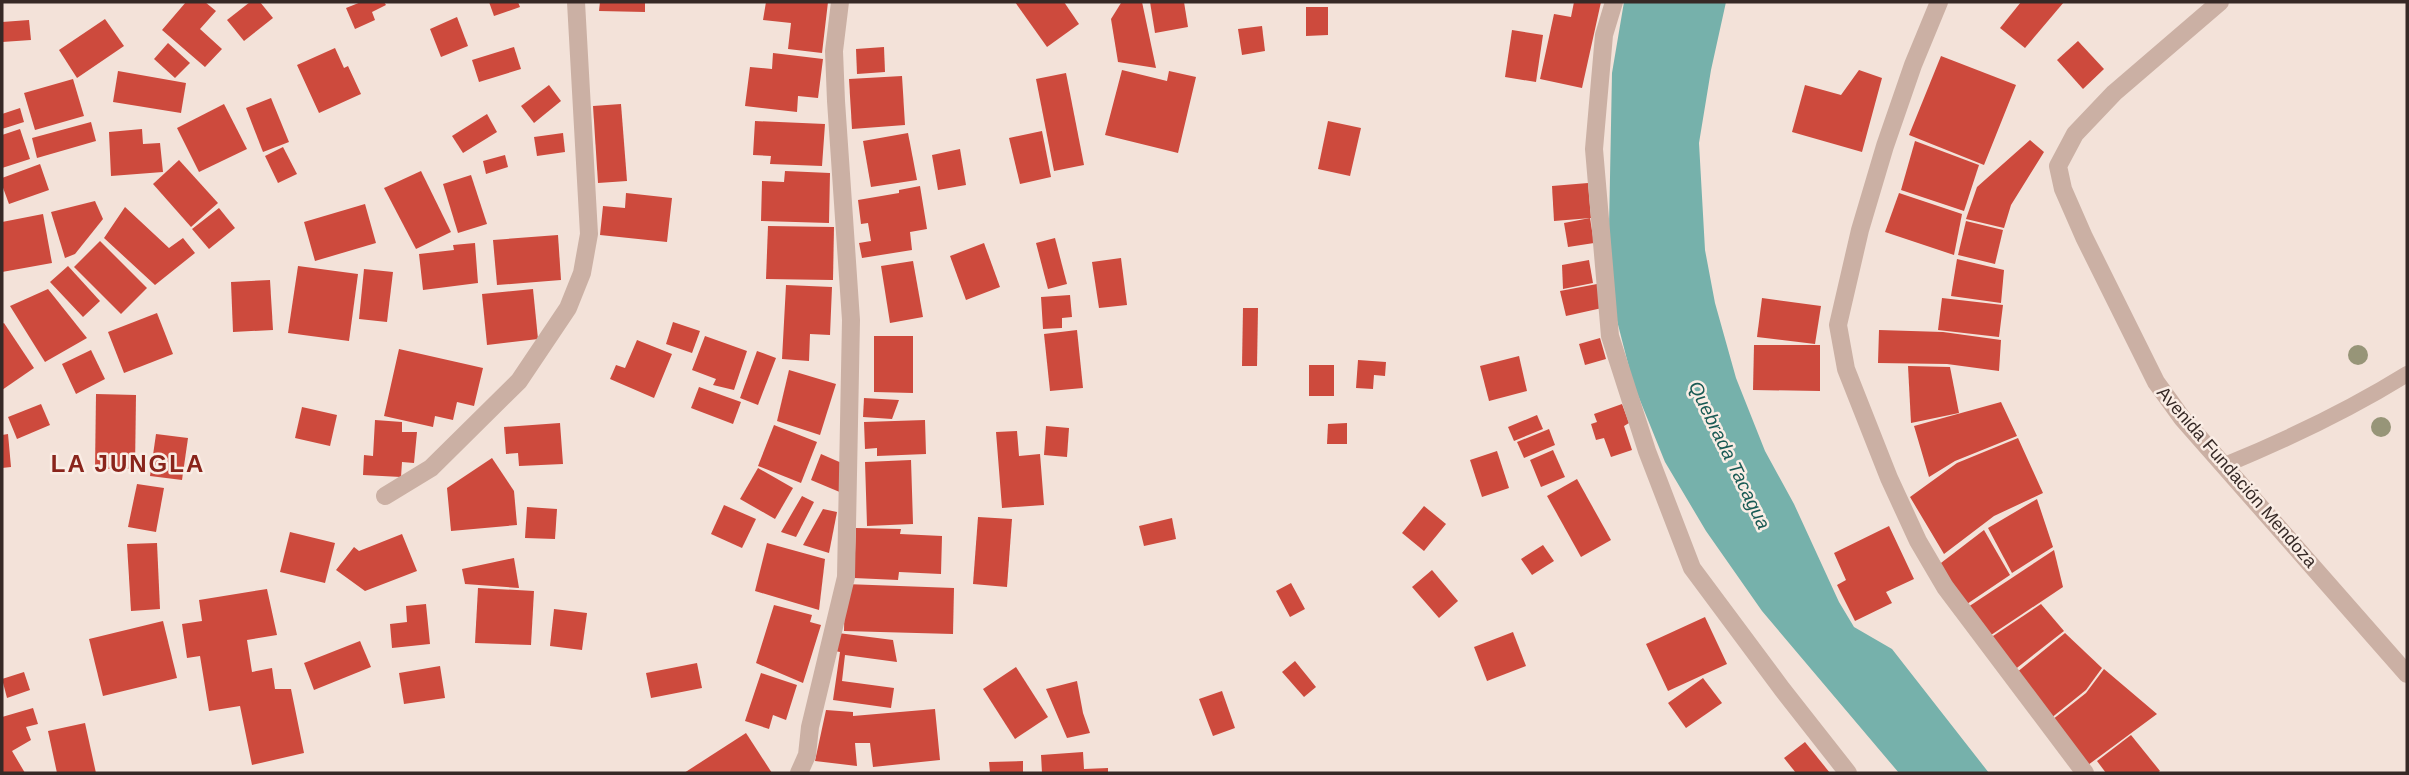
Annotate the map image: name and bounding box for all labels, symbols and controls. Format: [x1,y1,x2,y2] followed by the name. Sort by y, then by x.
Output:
[1685,378,1774,533] water label: Quebrada Tacagua
[2153,383,2322,572] street label: Avenida Fundación Mendoza
[51,450,205,477] district label: LA JUNGLA

